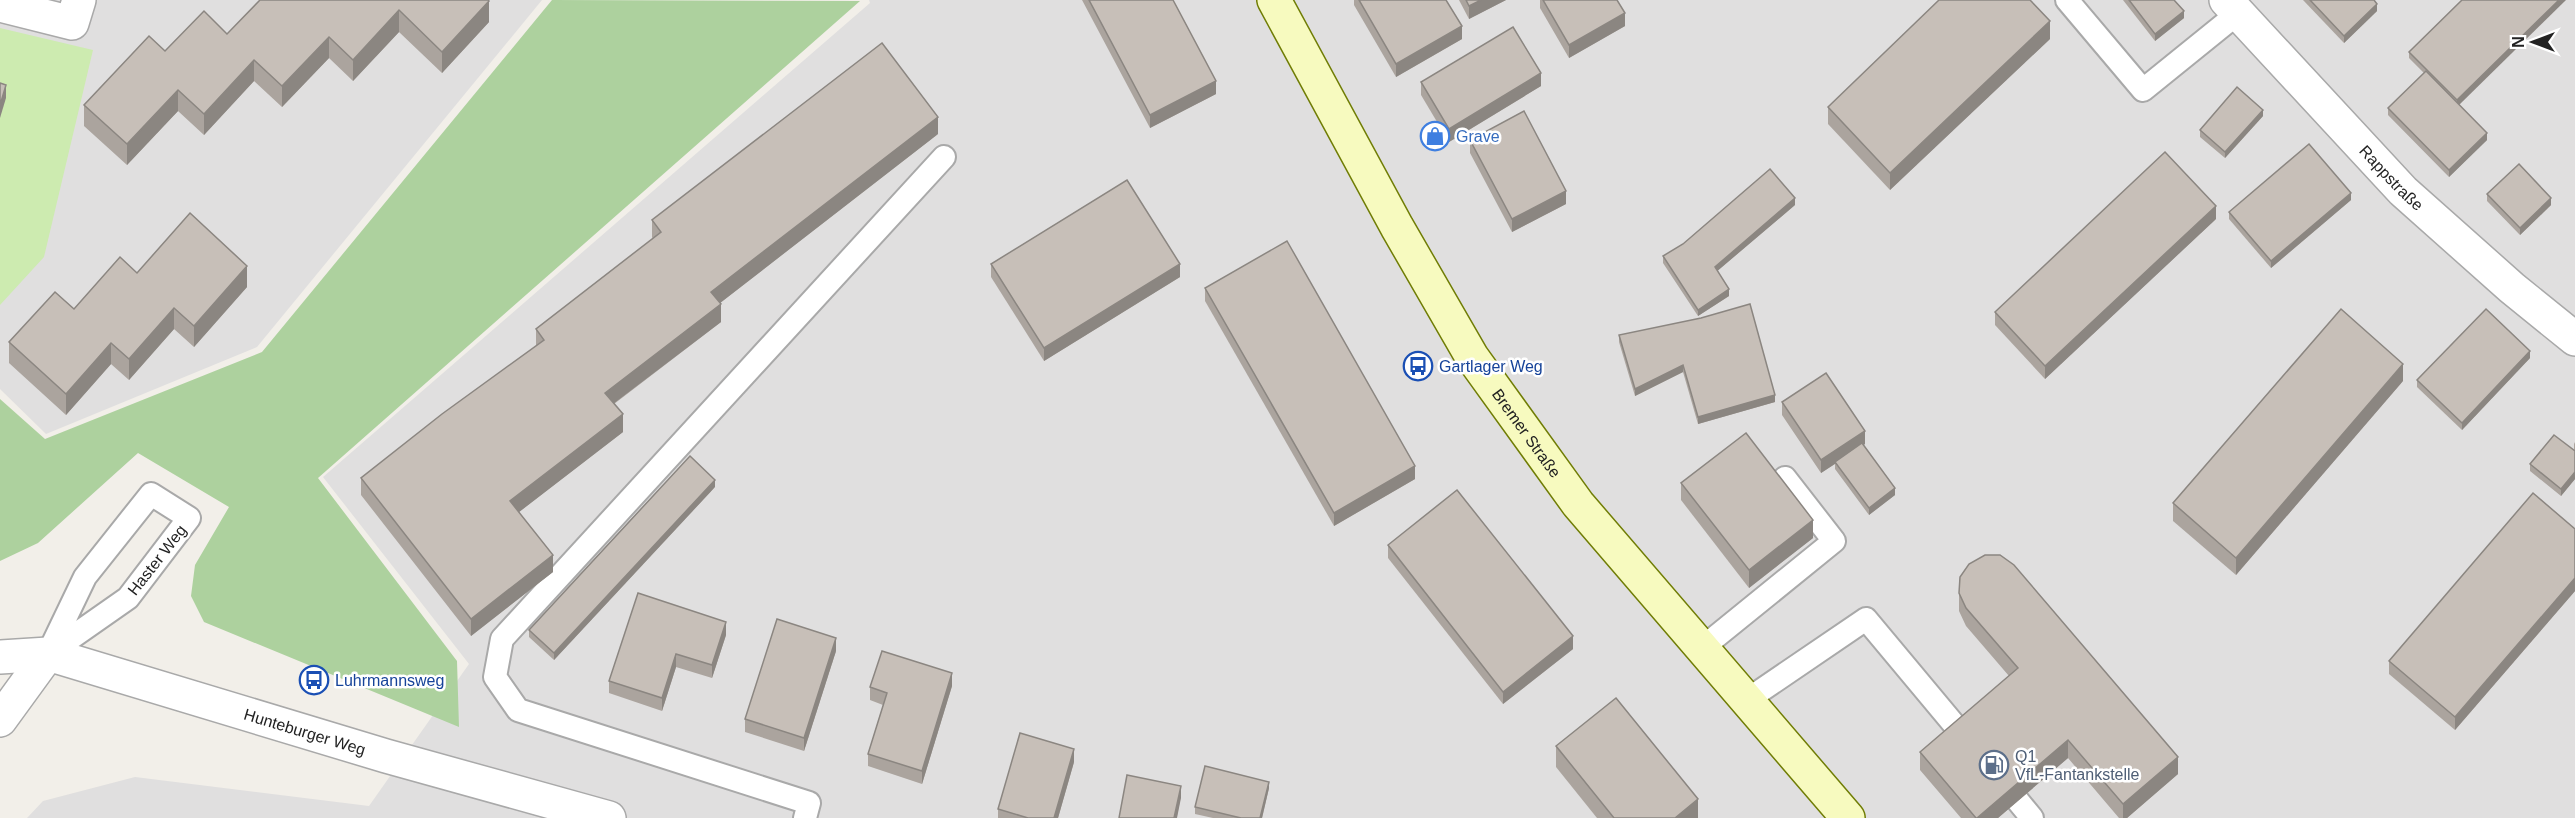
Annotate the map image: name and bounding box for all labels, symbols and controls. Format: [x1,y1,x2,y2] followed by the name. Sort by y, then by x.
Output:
[2503,12,2563,72] north arrow
[2510,36,2527,48] text: N
[1419,120,1451,152] shop icon: Grave
[1456,128,1500,145] place label: Grave
[2357,142,2427,214] street label: Rappstraße
[1402,350,1434,382] bus stop icon: Gartlager Weg
[1439,358,1543,375] place label: Gartlager Weg
[1489,385,1564,481] street label: Bremer Straße
[124,522,190,598] street label: Haster Weg
[298,664,330,696] bus stop icon: Luhrmannsweg
[335,672,444,689] place label: Luhrmannsweg
[242,705,368,758] street label: Hunteburger Weg
[2015,748,2140,783] place label: Q1 VfL-Fantankstelle
[1978,749,2010,781] fuel station icon: Q1 VfL-Fantankstelle

